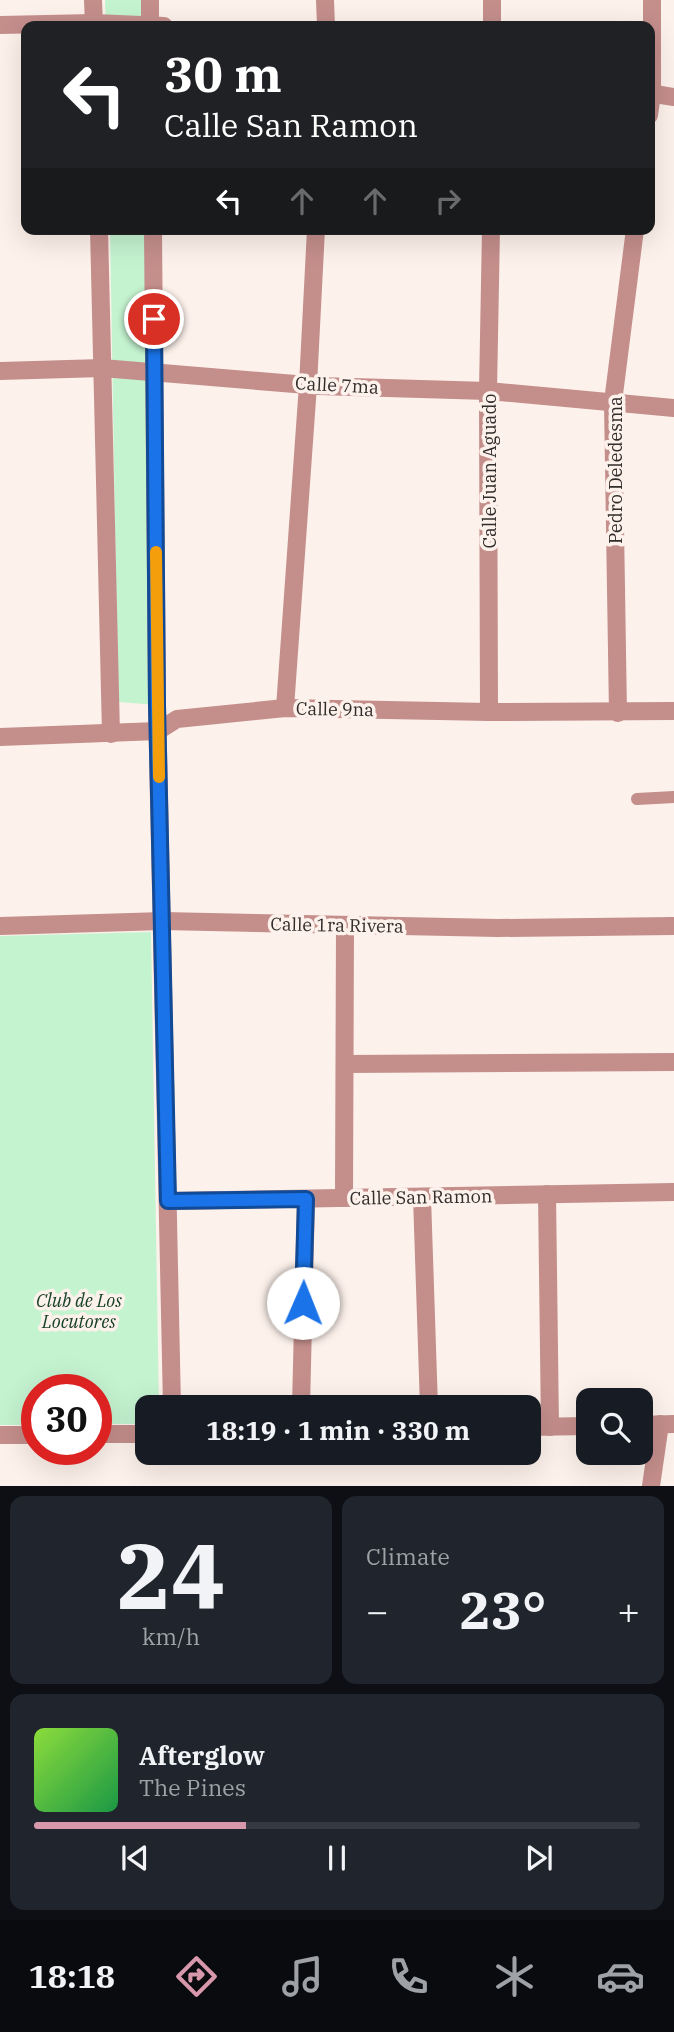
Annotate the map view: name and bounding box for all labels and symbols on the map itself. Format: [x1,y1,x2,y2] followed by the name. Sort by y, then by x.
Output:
[124,289,184,349] pin
[295,371,380,399] street label: Calle 7ma
[478,394,501,548] street label: Calle Juan Aguado
[604,396,627,544] street label: Pedro Deledesma
[296,697,374,721] street label: Calle 9na
[270,912,404,938] street label: Calle 1ra Rivera
[349,1184,493,1210] street label: Calle San Ramon
[266,1266,340,1340] position arrow
[36,1289,122,1333] park label: Club de Los Locutores
[21,1374,112,1465] speed limit sign: 30

